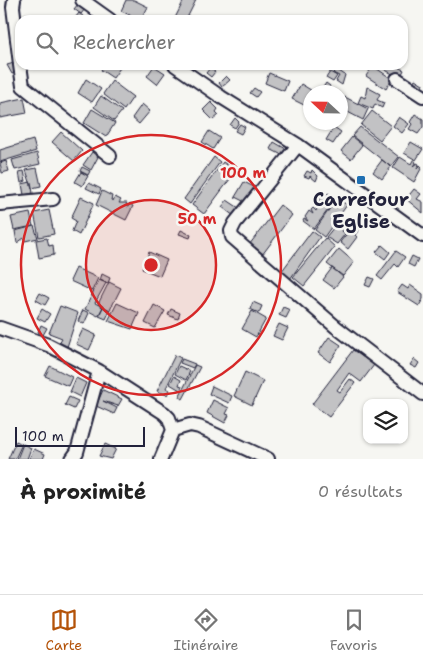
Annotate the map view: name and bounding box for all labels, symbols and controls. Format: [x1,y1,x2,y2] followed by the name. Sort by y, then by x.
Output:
[15,15,408,70] search box
[33,29,61,57] icon: search
[73,30,176,55] text: Rechercher
[303,85,348,130] north arrow
[220,163,266,183] text: 100 m
[355,174,367,186] marker: Carrefour Eglise
[313,187,409,234] place label: Carrefour Eglise
[178,209,217,229] text: 50 m
[142,256,160,274] centre of rings
[363,399,408,444] map controls
[363,399,408,444] button: layers
[15,424,145,447] scale bar
[22,427,64,445] text: 100 m
[20,478,146,506] text: À proximité
[318,481,403,502] text: 0 résultats
[46,606,82,654] tab: Carte
[173,606,238,654] tab: Itinéraire
[330,606,377,654] tab: Favoris

